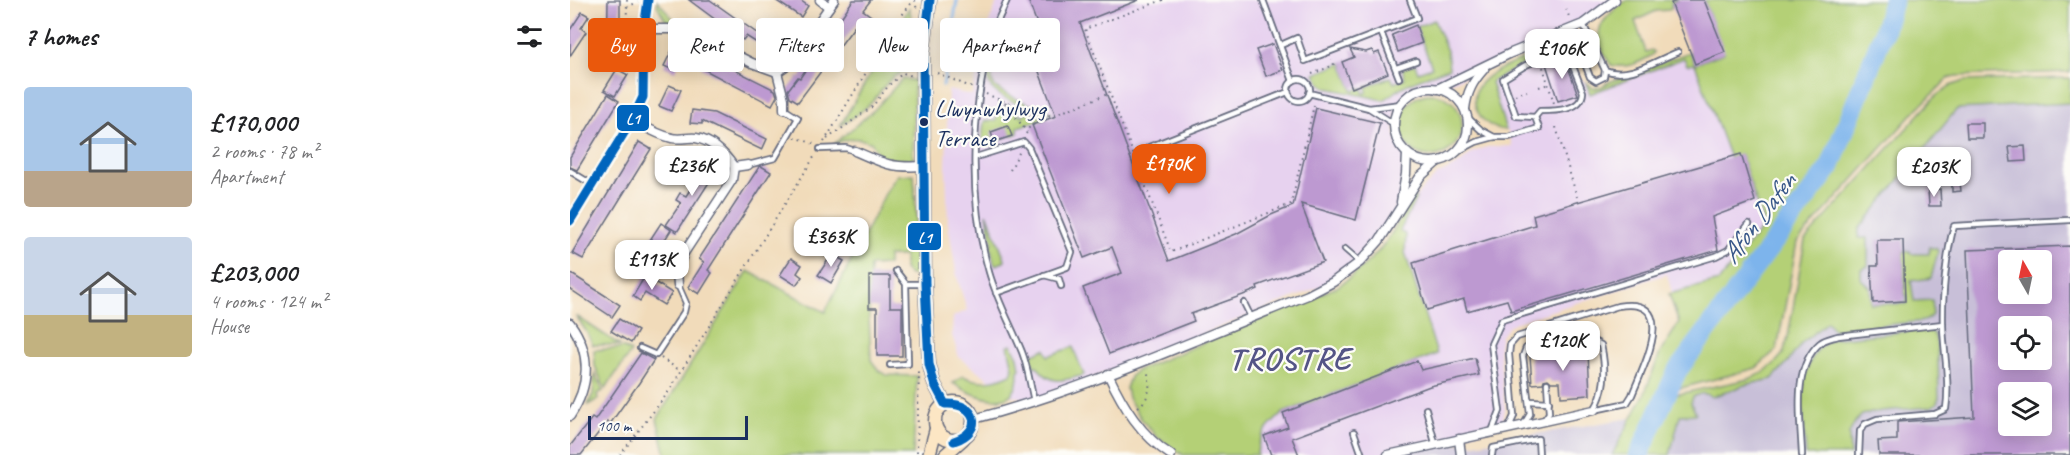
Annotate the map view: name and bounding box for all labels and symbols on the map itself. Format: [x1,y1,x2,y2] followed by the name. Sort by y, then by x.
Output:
[1520,29,1604,80] pin: £106K
[935,93,1048,153] place label: Llwynwhylwyg Terrace
[616,104,650,132] line badge: L1
[626,109,642,129] text: L1
[918,116,930,128] marker: Llwynwhylwyg Terrace
[1127,144,1211,195] pin: £170K
[650,146,734,197] pin: £236K
[1892,147,1976,198] pin: £203K
[1713,164,1804,270] water label: Afon Dafen
[789,217,873,268] pin: £363K
[907,222,942,251] line badge: L1
[918,228,934,248] text: L1
[610,240,694,291] pin: £113K
[1998,250,2052,304] north arrow
[1521,321,1605,372] pin: £120K
[1229,338,1355,379] district label: TROSTRE
[588,413,748,440] scale bar

